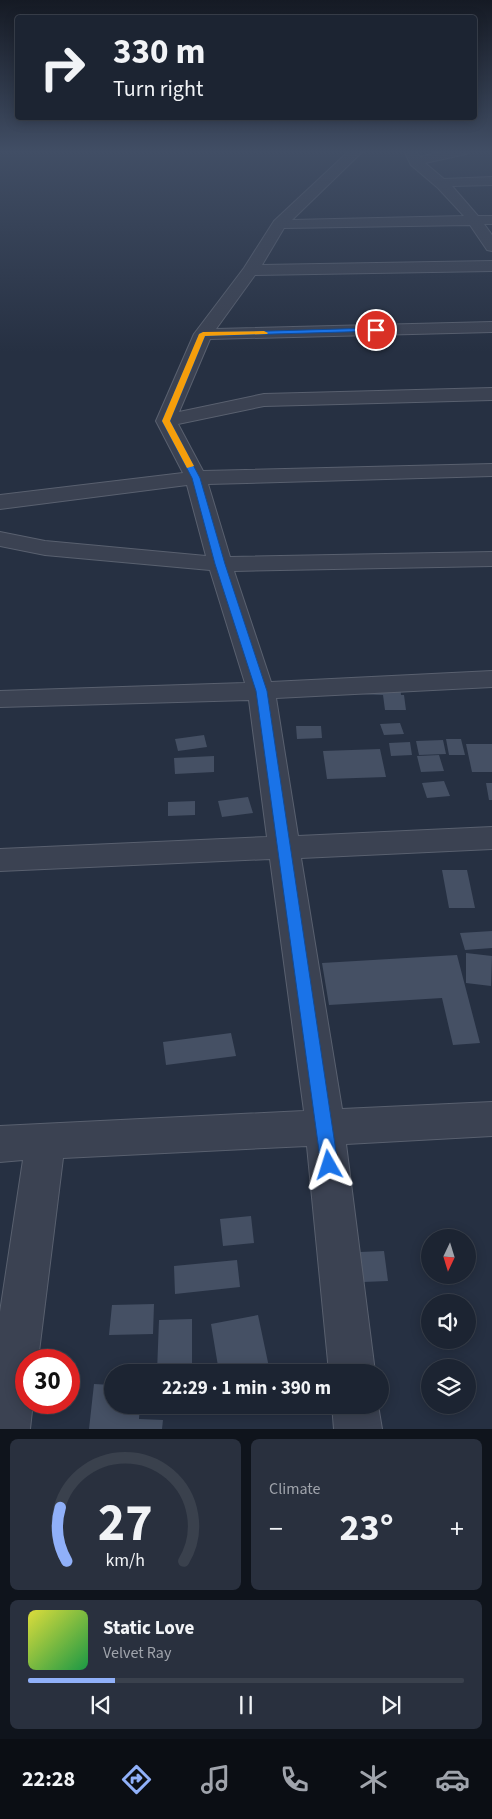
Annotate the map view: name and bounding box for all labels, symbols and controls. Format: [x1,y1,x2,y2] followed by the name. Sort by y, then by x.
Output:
[113,27,205,77] text: 330 m
[30,35,95,100] icon: right
[113,73,203,105] text: Turn right
[355,309,397,351] pin
[362,316,390,344] icon: arrive
[302,1138,354,1190] position arrow
[421,1229,476,1284] north arrow
[421,1229,476,1414] map controls
[421,1294,476,1349] button: sound
[15,1349,80,1414] speed limit sign: 30
[421,1359,476,1414] button: layers
[162,1375,331,1402] text: 22:29 · 1 min · 390 m
[269,1478,320,1500] text: Climate
[98,1487,153,1561] text: 27
[340,1501,394,1555] text: 23°
[269,1509,283,1549] text: −
[450,1509,464,1549] text: +
[106,1548,145,1573] text: km/h
[103,1615,194,1642] text: Static Love
[103,1642,171,1664] text: Velvet Ray
[87,1691,115,1719] icon: previous
[232,1691,260,1719] icon: pause
[377,1691,405,1719] icon: next
[119,1762,154,1797] icon: directions
[198,1762,233,1797] icon: music
[277,1762,312,1797] icon: phone
[356,1762,391,1797] icon: climate
[435,1762,470,1797] icon: car
[22,1763,75,1795] text: 22:28

